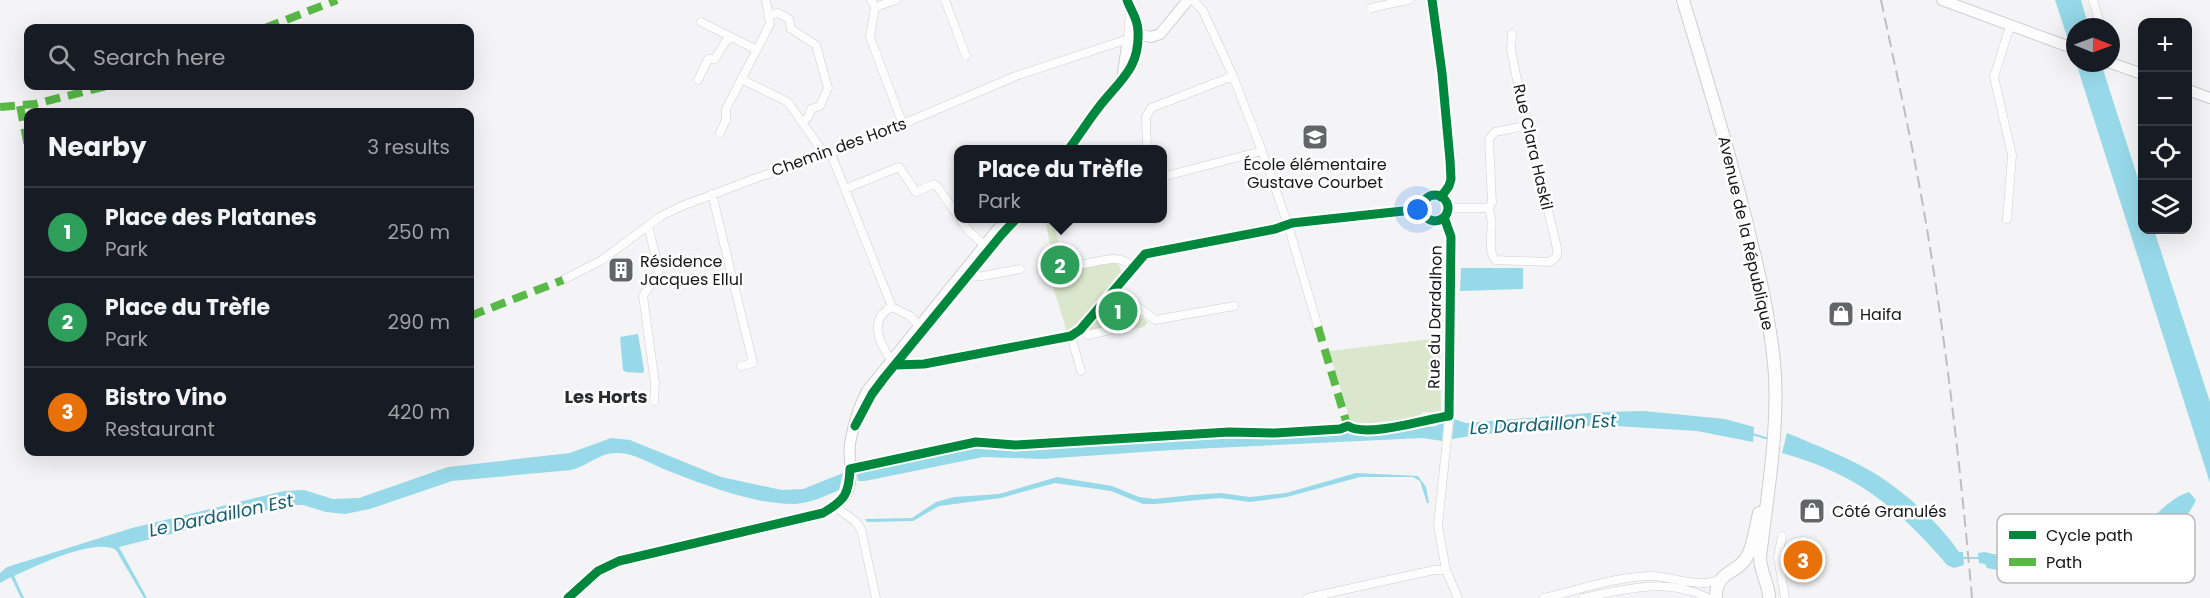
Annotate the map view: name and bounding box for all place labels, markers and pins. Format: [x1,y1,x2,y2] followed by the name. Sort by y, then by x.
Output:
[1300,122,1330,152] school or university icon: École élémentaire Gustave Courbet
[1243,153,1387,194] place label: École élémentaire Gustave Courbet
[1040,242,1080,288] pin: 2
[640,250,743,291] place label: Résidence Jacques Ellul
[606,255,636,285] building icon: Résidence Jacques Ellul
[1098,288,1138,334] pin: 1
[1826,299,1856,329] shop icon: Haifa
[1860,303,1902,326] place label: Haifa
[1797,496,1827,526] shop icon: Côté Granulés
[1832,500,1947,523] place label: Côté Granulés
[1784,538,1822,582] pin: 3

